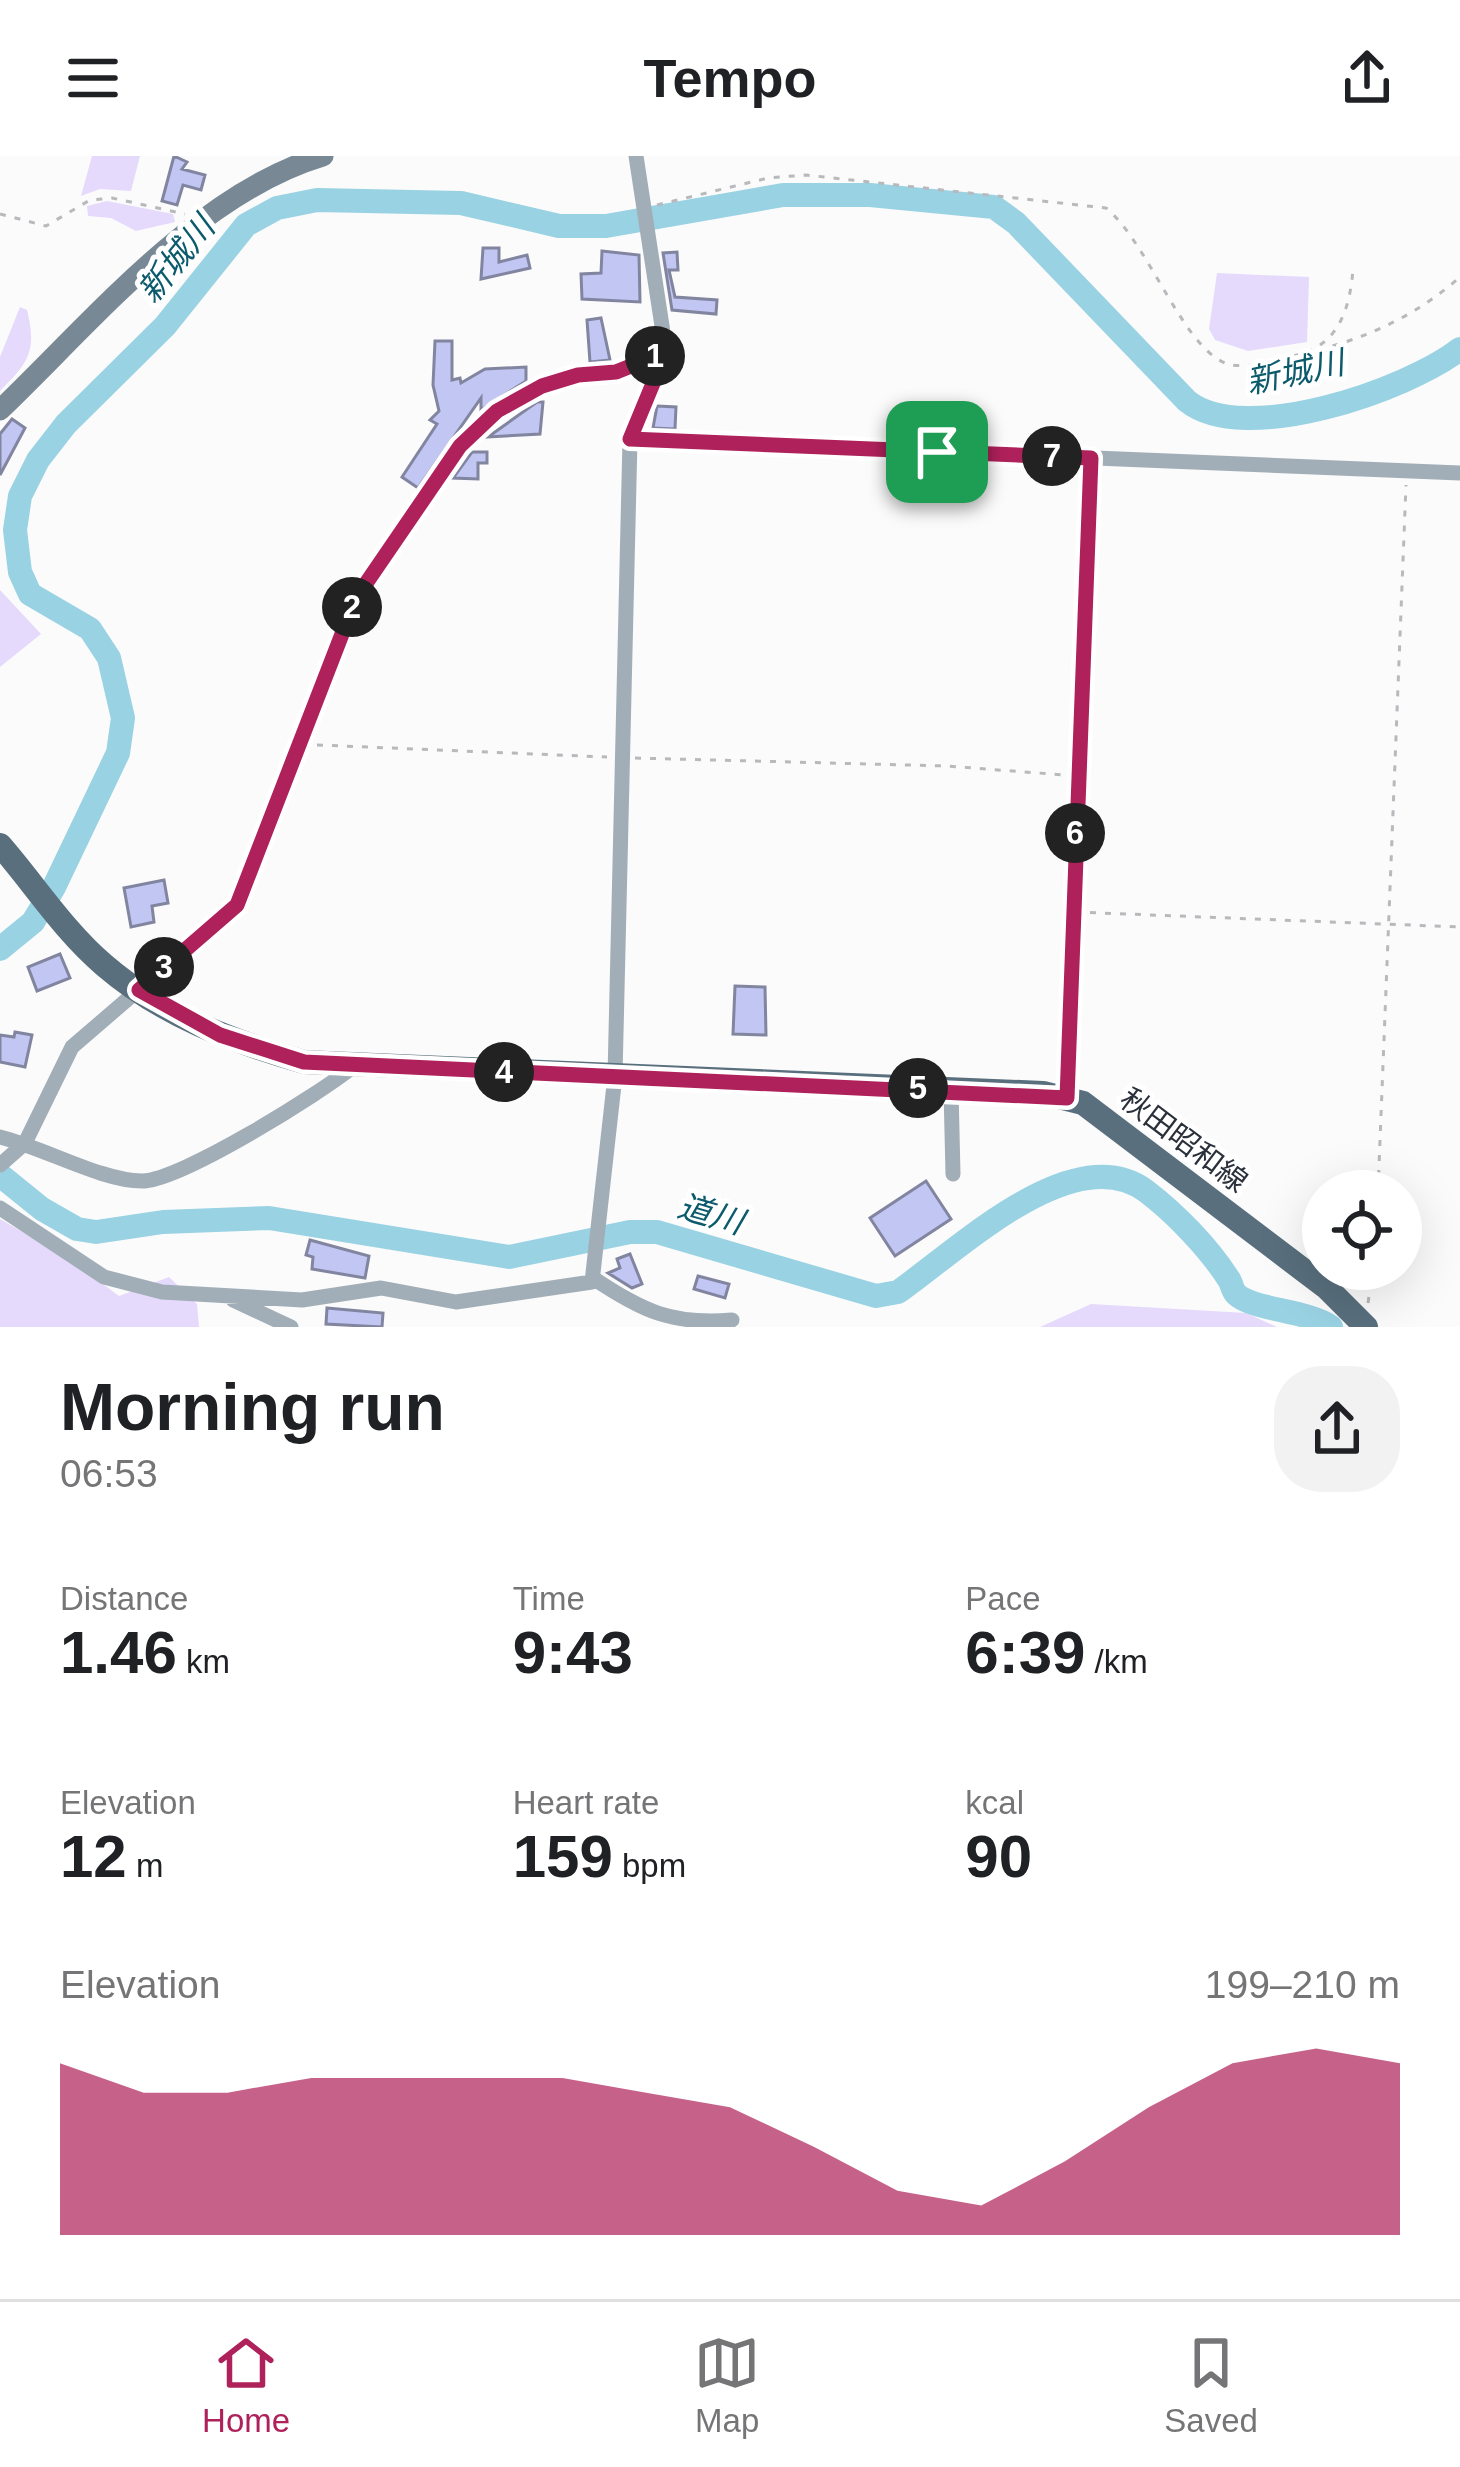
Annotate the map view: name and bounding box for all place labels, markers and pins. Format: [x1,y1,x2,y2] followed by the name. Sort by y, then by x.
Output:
[625,326,685,386] pin: 1
[886,401,988,503] pin
[1022,426,1082,486] pin: 7
[322,577,382,637] pin: 2
[1045,803,1105,863] pin: 6
[134,937,194,997] pin: 3
[474,1042,534,1102] pin: 4
[888,1058,948,1118] pin: 5

